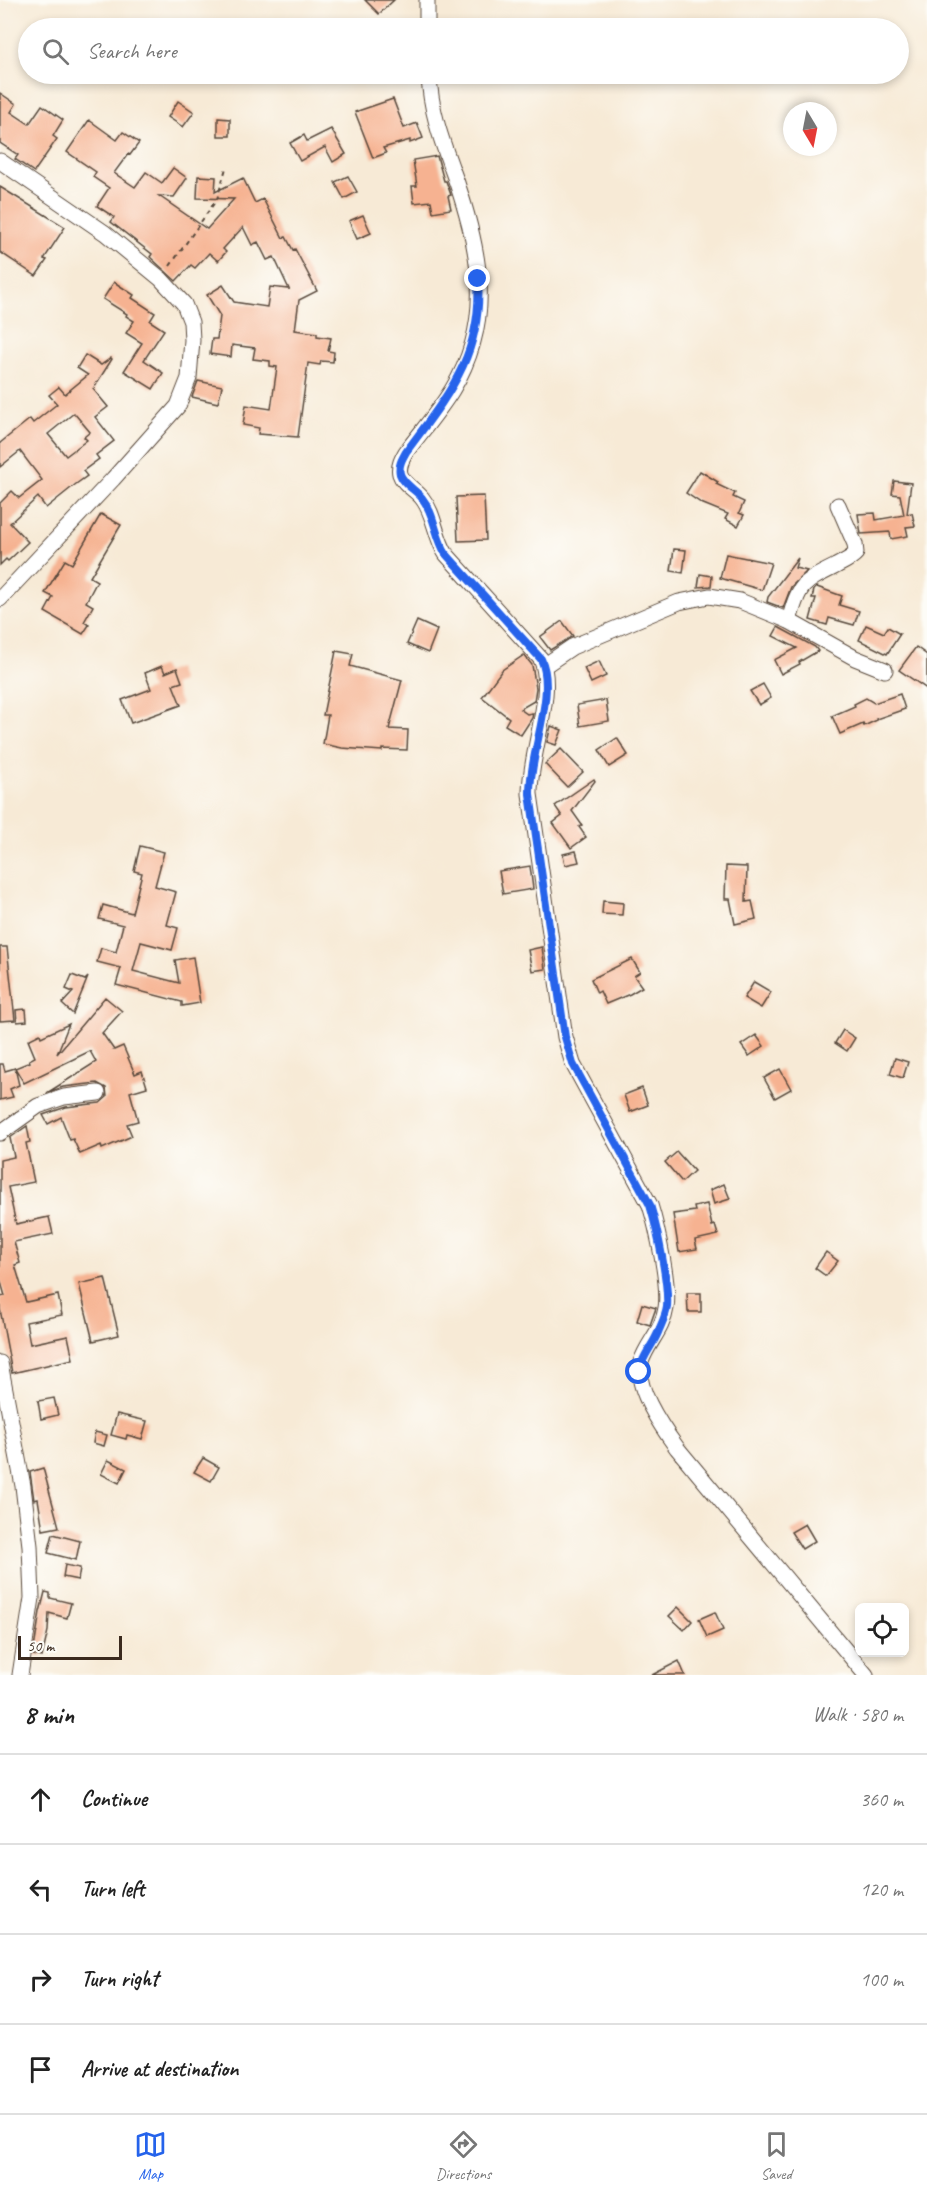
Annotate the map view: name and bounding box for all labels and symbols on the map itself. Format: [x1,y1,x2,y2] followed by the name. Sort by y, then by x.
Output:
[783,102,837,156] north arrow
[464,265,490,291] route end
[625,1358,651,1384] route start
[18,1633,122,1660] scale bar

